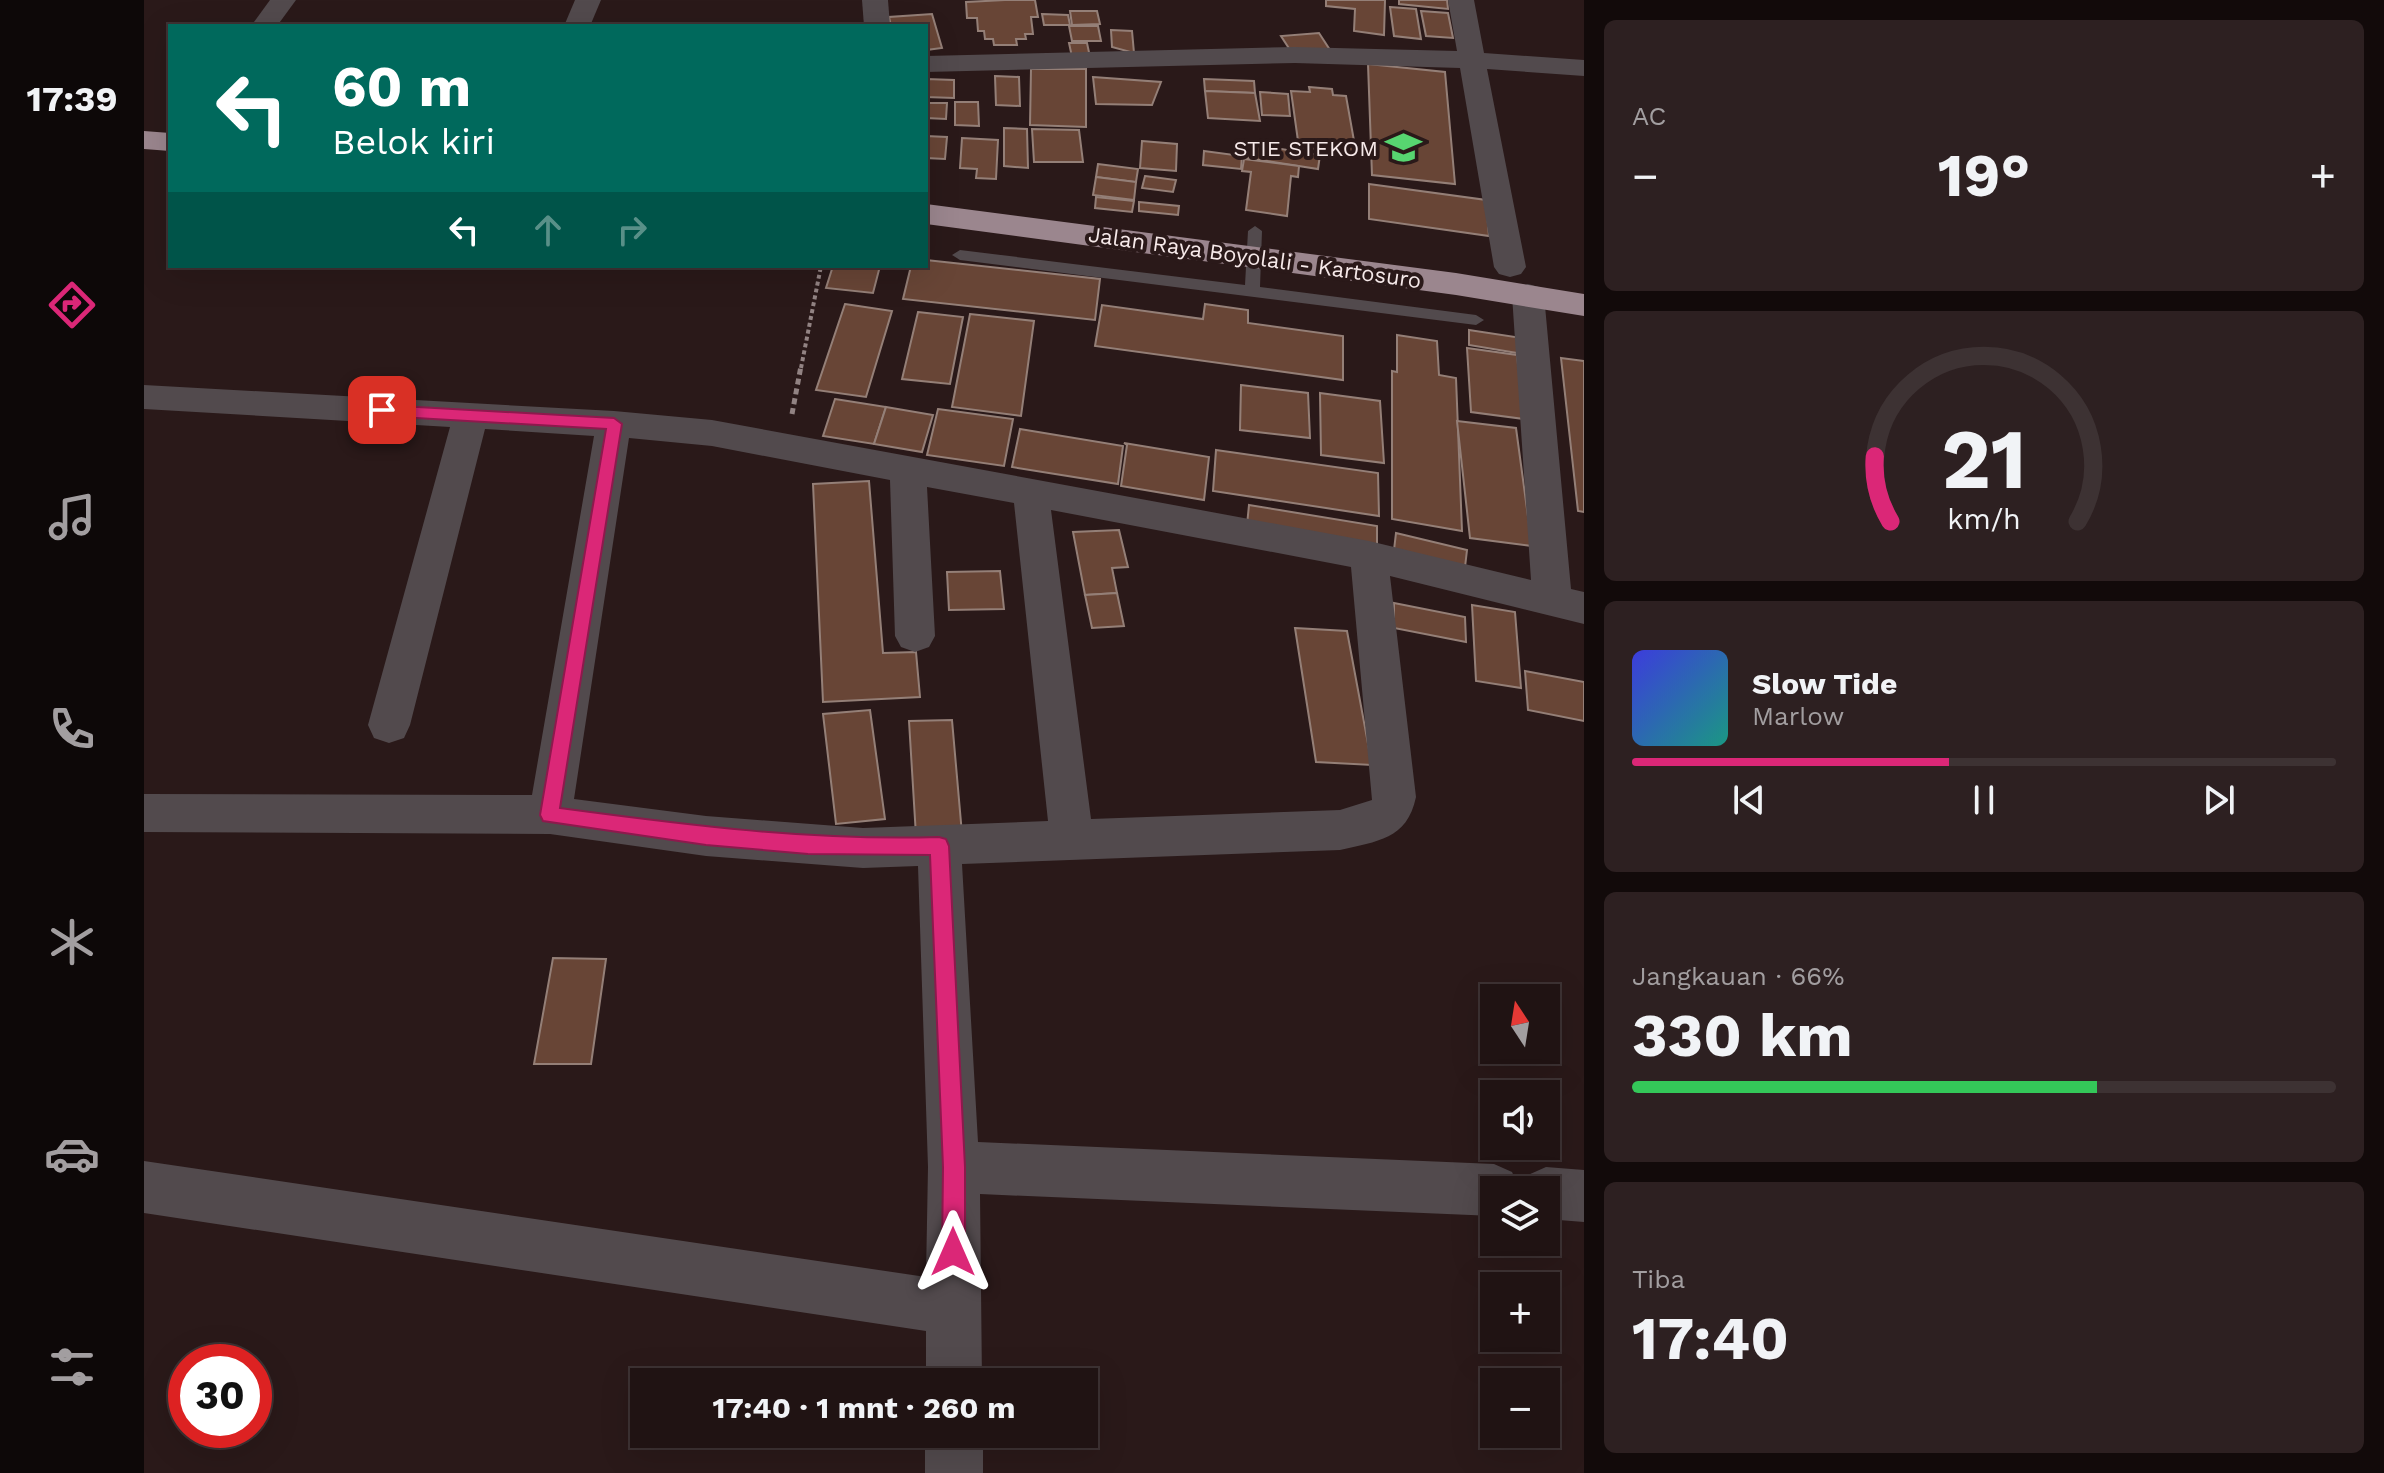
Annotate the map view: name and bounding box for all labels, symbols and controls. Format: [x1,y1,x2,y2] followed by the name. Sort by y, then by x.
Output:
[332,54,471,120] text: 60 m
[200,56,304,160] icon: left
[26,78,118,120] text: 17:39
[1632,101,1666,131] text: AC
[332,121,495,163] text: Belok kiri
[1385,129,1423,167] school or university icon: STIE STEKOM
[1233,136,1378,161] place label: STIE STEKOM
[1938,140,2030,211] text: 19°
[1632,150,1659,202] text: −
[2309,150,2336,202] text: +
[442,208,486,252] icon: left
[526,208,570,252] icon: ahead
[610,208,654,252] icon: right
[1087,222,1423,293] street label: Jalan Raya Boyolali - Kartosuro
[44,277,100,333] icon: directions
[348,376,416,444] pin
[360,388,404,432] icon: arrive
[1941,410,2027,507] text: 21
[44,489,100,545] icon: music
[1947,502,2021,536] text: km/h
[1752,666,1897,701] text: Slow Tide
[44,701,100,757] icon: phone
[1752,701,1844,731] text: Marlow
[1727,778,1771,822] icon: previous
[1962,778,2006,822] icon: pause
[2197,778,2241,822] icon: next
[44,914,100,970] icon: climate
[1632,961,1844,991] text: Jangkauan · 66%
[1480,984,1560,1064] north arrow
[1480,984,1560,1448] map controls
[1632,1000,1853,1071] text: 330 km
[1480,1080,1560,1160] button: sound
[44,1126,100,1182] icon: car
[1480,1176,1560,1256] button: layers
[911,1210,995,1294] position arrow
[1632,1264,1685,1294] text: Tiba
[1480,1272,1560,1352] button: +
[1632,1303,1789,1374] text: 17:40
[44,1339,100,1395] icon: filters
[168,1344,272,1448] speed limit sign: 30
[1480,1368,1560,1448] button: −
[713,1390,1015,1425] text: 17:40 · 1 mnt · 260 m

